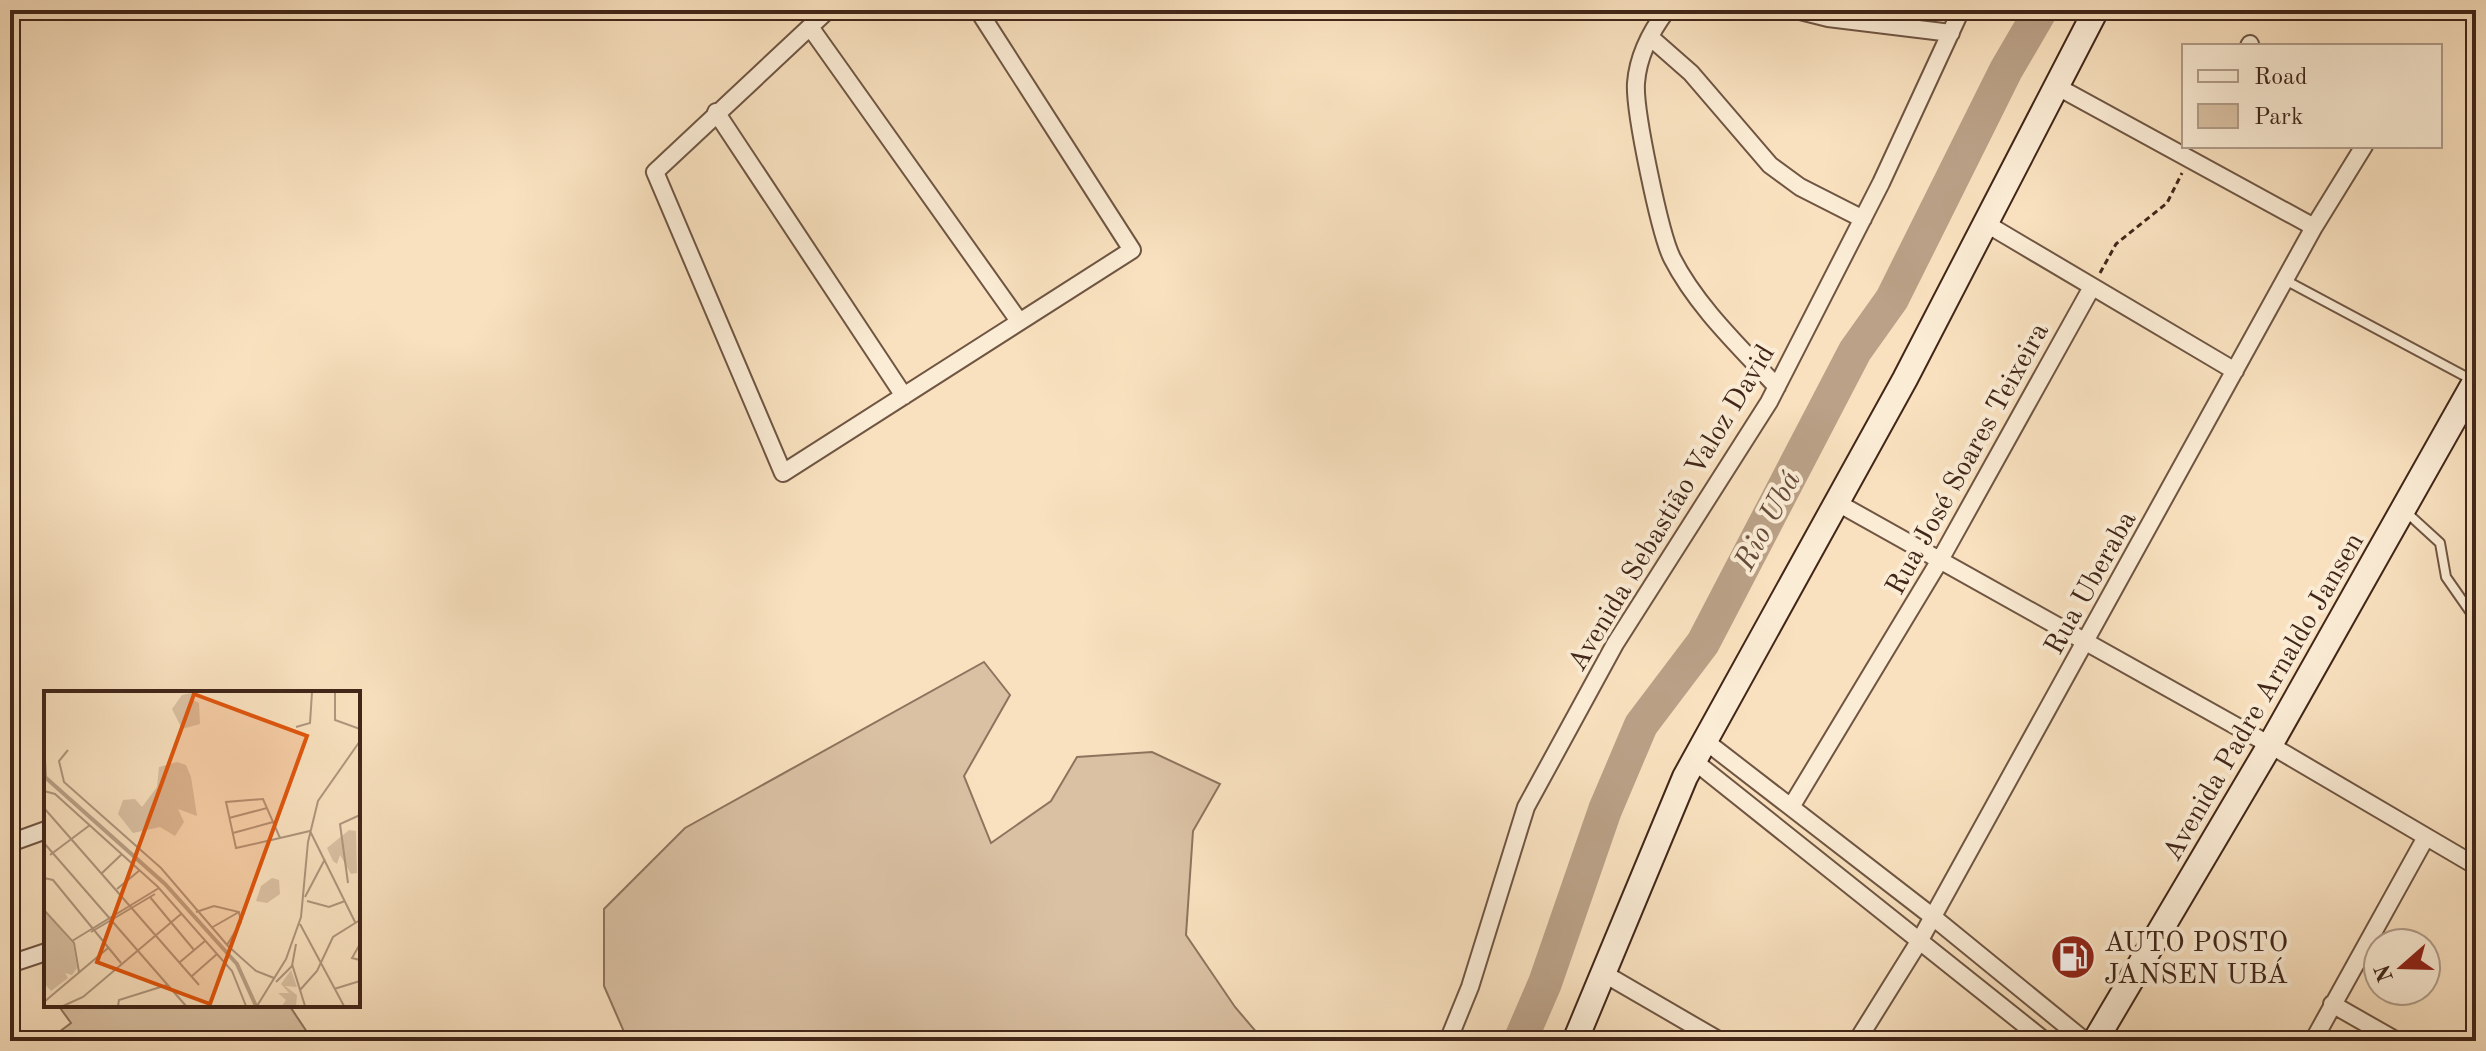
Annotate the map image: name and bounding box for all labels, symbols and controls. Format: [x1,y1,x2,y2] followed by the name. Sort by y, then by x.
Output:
[2182,44,2442,148] legend
[2254,66,2307,90] text: Road
[2254,106,2303,130] text: Park
[1882,319,2055,600] street label: Rua José Soares Teixeira
[1564,341,1781,676] street label: Avenida Sebastião Valoz David
[1730,466,1807,576] water label: Rio Ubá
[2041,507,2143,660] street label: Rua Uberaba
[2159,529,2370,866] street label: Avenida Padre Arnaldo Jansen
[44,691,360,1007] inset map
[2362,927,2442,1007] north arrow
[2104,930,2288,990] place label: AUTO POSTO JANSEN UBÁ
[2049,933,2097,981] fuel station icon: AUTO POSTO JANSEN UBÁ
[2372,961,2398,985] text: N

